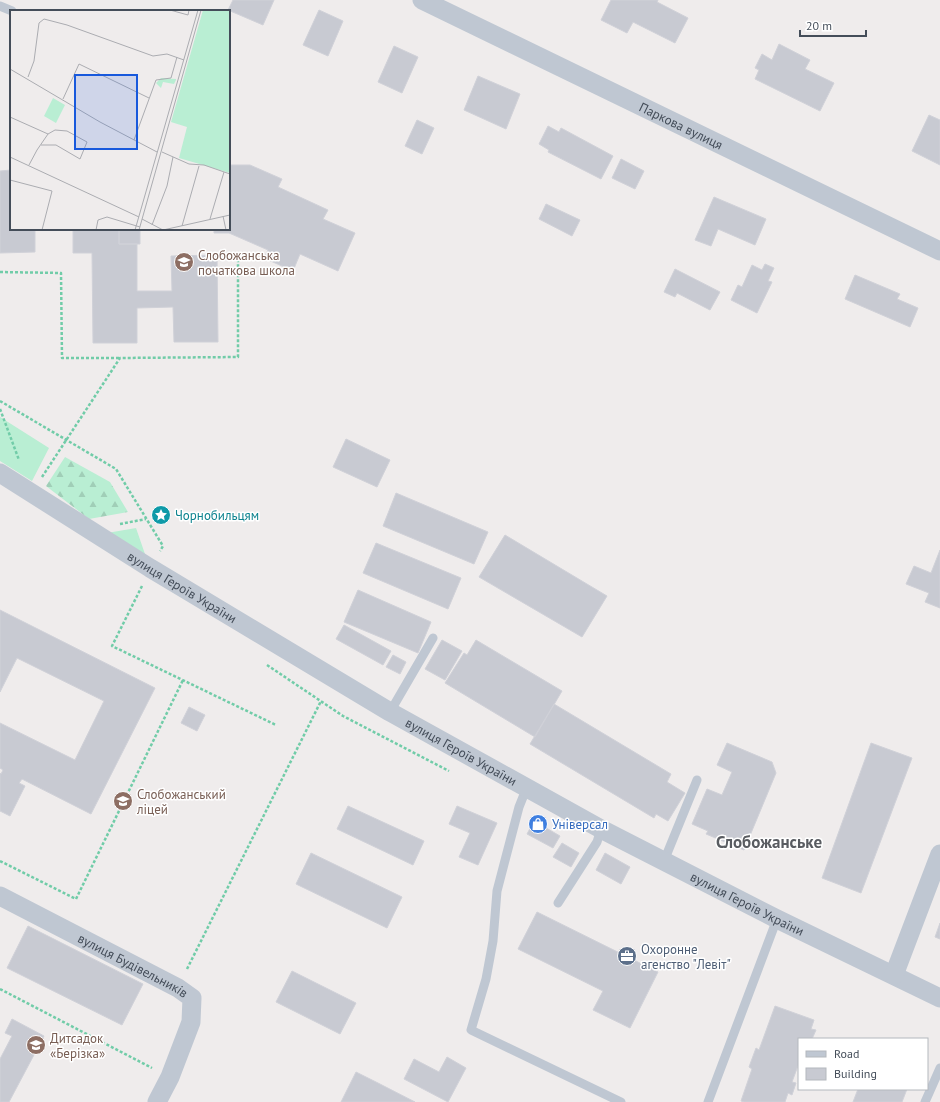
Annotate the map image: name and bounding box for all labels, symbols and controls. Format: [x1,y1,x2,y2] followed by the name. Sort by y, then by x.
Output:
[10,10,230,230] inset map
[800,12,866,38] scale bar
[806,18,832,33] text: 20 m
[637,98,726,153] street label: Паркова вулиця
[198,247,295,279] place label: Cлобожанська початкова школа
[173,251,195,273] school or university icon: Cлобожанська початкова школа
[150,504,172,526] place icon: Чорнобильцям
[175,507,259,524] place label: Чорнобильцям
[124,547,240,627] street label: вулиця Героїв України
[403,714,520,789] street label: вулиця Героїв України
[136,786,226,818] place label: Слобожанський ліцей
[112,790,134,812] school or university icon: Слобожанський ліцей
[527,813,549,835] shop icon: Універсал
[552,816,608,833] place label: Універсал
[716,831,822,853] district label: Слобожанське
[688,868,807,939] street label: вулиця Героїв України
[75,929,192,1001] street label: вулиця Будівельників
[641,941,731,973] place label: Охоронне агенство "Левіт"
[616,945,638,967] office icon: Охоронне агенство "Левіт"
[50,1030,105,1062] place label: Дитсадок «Берізка»
[25,1034,47,1056] school or university icon: Дитсадок «Берізка»
[798,1038,928,1090] legend
[834,1046,859,1061] text: Road
[834,1066,877,1081] text: Building

